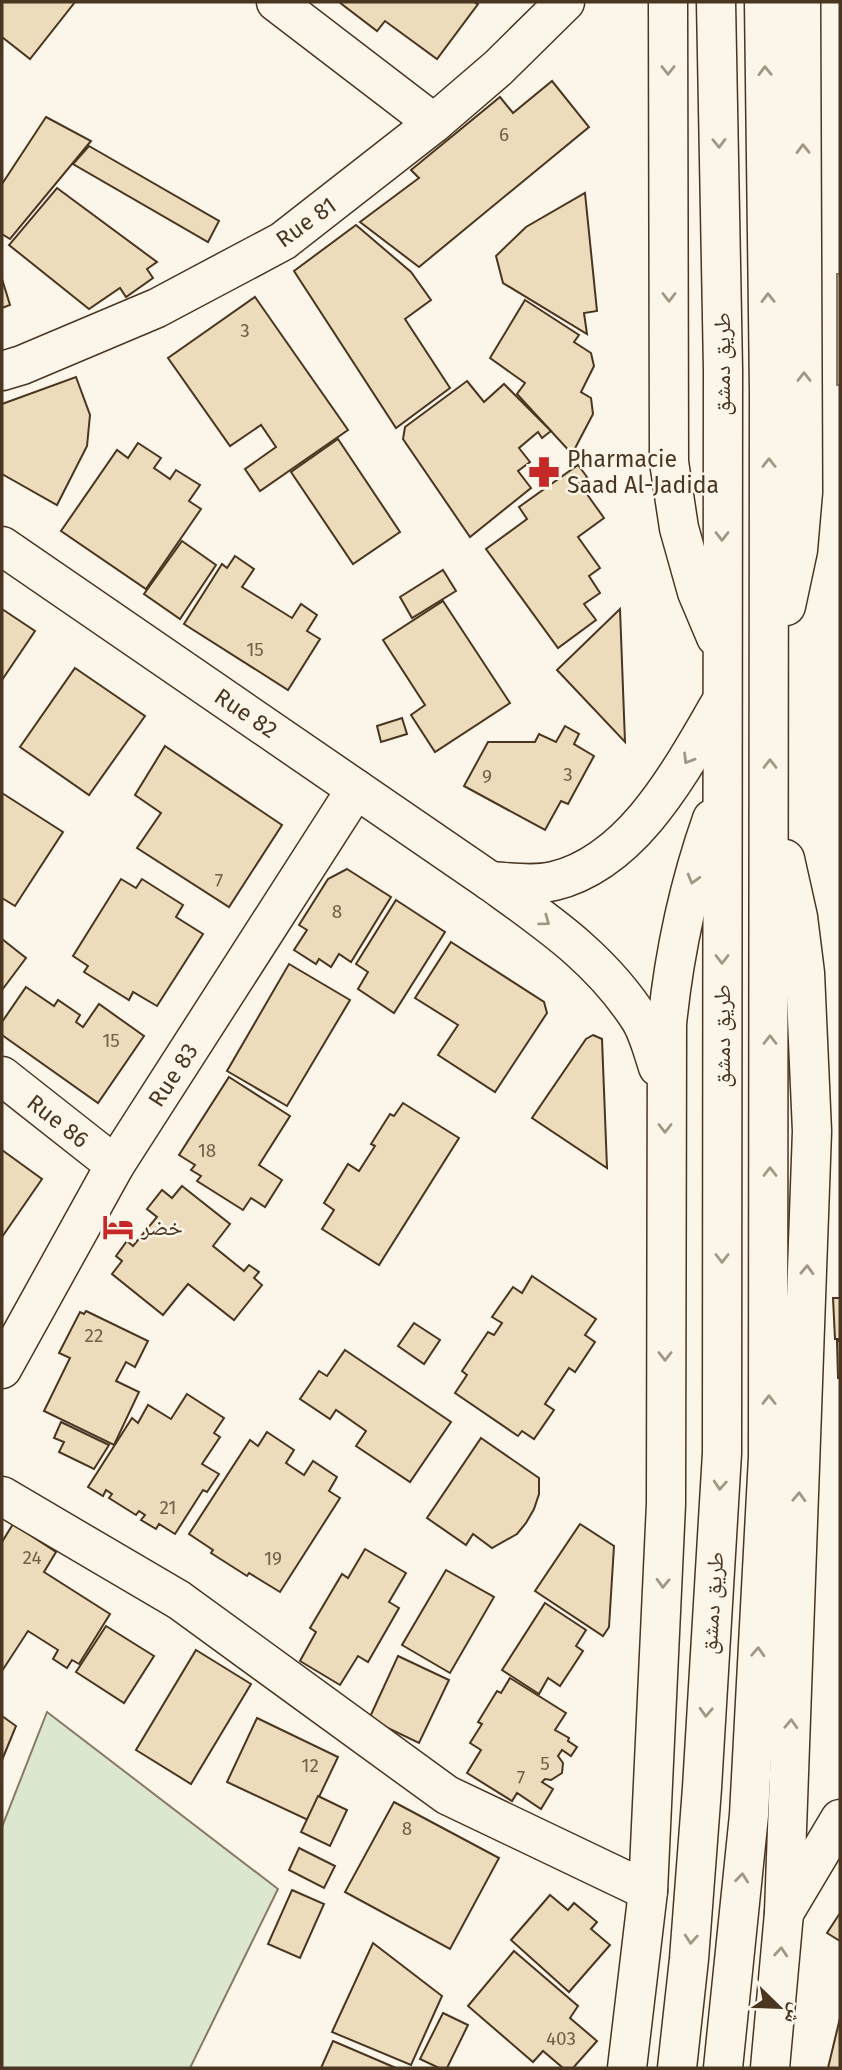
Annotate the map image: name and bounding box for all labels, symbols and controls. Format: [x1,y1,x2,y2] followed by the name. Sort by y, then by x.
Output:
[660,65,676,76] one-way arrow
[757,65,773,76] one-way arrow
[499,123,509,146] house number: 6
[711,139,727,149] one-way arrow
[795,143,811,154] one-way arrow
[270,191,342,253] street label: Rue 81
[661,293,677,303] one-way arrow
[760,293,776,303] one-way arrow
[708,312,736,416] street label: طريق دمشق
[240,319,250,342] house number: 3
[796,371,811,382] one-way arrow
[567,445,719,499] place label: Pharmacie Saad Al-Jadida
[527,455,561,489] pharmacy icon: Pharmacie Saad Al-Jadida
[761,457,777,468] one-way arrow
[714,531,730,542] one-way arrow
[246,638,264,661] house number: 15
[209,682,283,744] street label: Rue 82
[683,751,696,764] one-way arrow
[762,758,778,769] one-way arrow
[563,763,573,786] house number: 3
[482,765,492,788] house number: 9
[215,869,223,892] house number: 7
[686,873,701,885] one-way arrow
[332,900,342,923] house number: 8
[537,913,550,926] one-way arrow
[714,955,730,965] one-way arrow
[708,984,736,1088] street label: طريق دمشق
[102,1029,120,1052] house number: 15
[762,1035,778,1045] one-way arrow
[142,1038,204,1112] street label: Rue 83
[21,1088,95,1154] street label: Rue 86
[657,1124,673,1134] one-way arrow
[198,1139,216,1162] house number: 18
[762,1167,777,1178] one-way arrow
[101,1210,135,1244] hotel icon: خضر
[140,1213,183,1241] place label: خضر
[714,1253,730,1263] one-way arrow
[799,1264,814,1275] one-way arrow
[85,1324,103,1347] house number: 22
[658,1351,673,1362] one-way arrow
[761,1394,777,1405] one-way arrow
[713,1480,728,1491] one-way arrow
[791,1491,806,1502] one-way arrow
[159,1496,177,1519] house number: 21
[22,1546,42,1569] house number: 24
[264,1547,282,1570] house number: 19
[694,1551,730,1655] street label: طريق دمشق
[656,1578,671,1589] one-way arrow
[751,1646,766,1657] one-way arrow
[699,1707,714,1718] one-way arrow
[783,1719,798,1730] one-way arrow
[540,1752,550,1775] house number: 5
[301,1754,319,1777] house number: 12
[517,1766,525,1789] house number: 7
[402,1817,412,1840] house number: 8
[734,1873,749,1884] one-way arrow
[684,1934,699,1945] one-way arrow
[773,1946,788,1957] one-way arrow
[744,1972,814,2042] north arrow
[780,2000,809,2027] text: ش
[546,2027,576,2050] house number: 403

